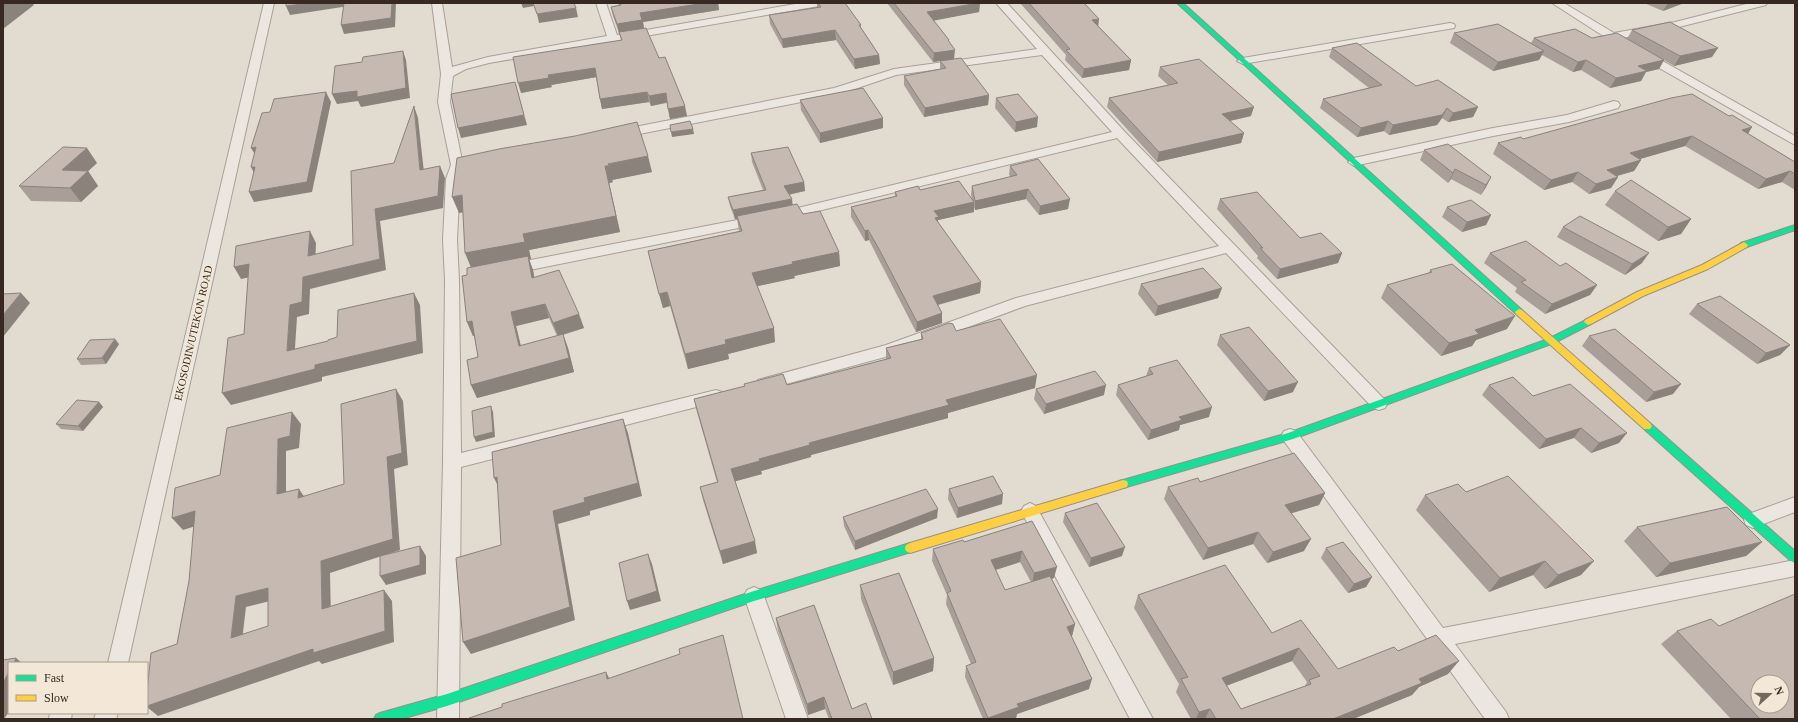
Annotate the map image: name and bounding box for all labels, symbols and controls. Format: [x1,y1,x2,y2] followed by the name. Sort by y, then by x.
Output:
[172,264,214,402] street label: EKOSODIN/UTEKON ROAD
[8,662,148,714] legend
[44,671,65,685] text: Fast
[1750,674,1790,714] north arrow
[1772,685,1786,696] text: N
[44,691,69,705] text: Slow

